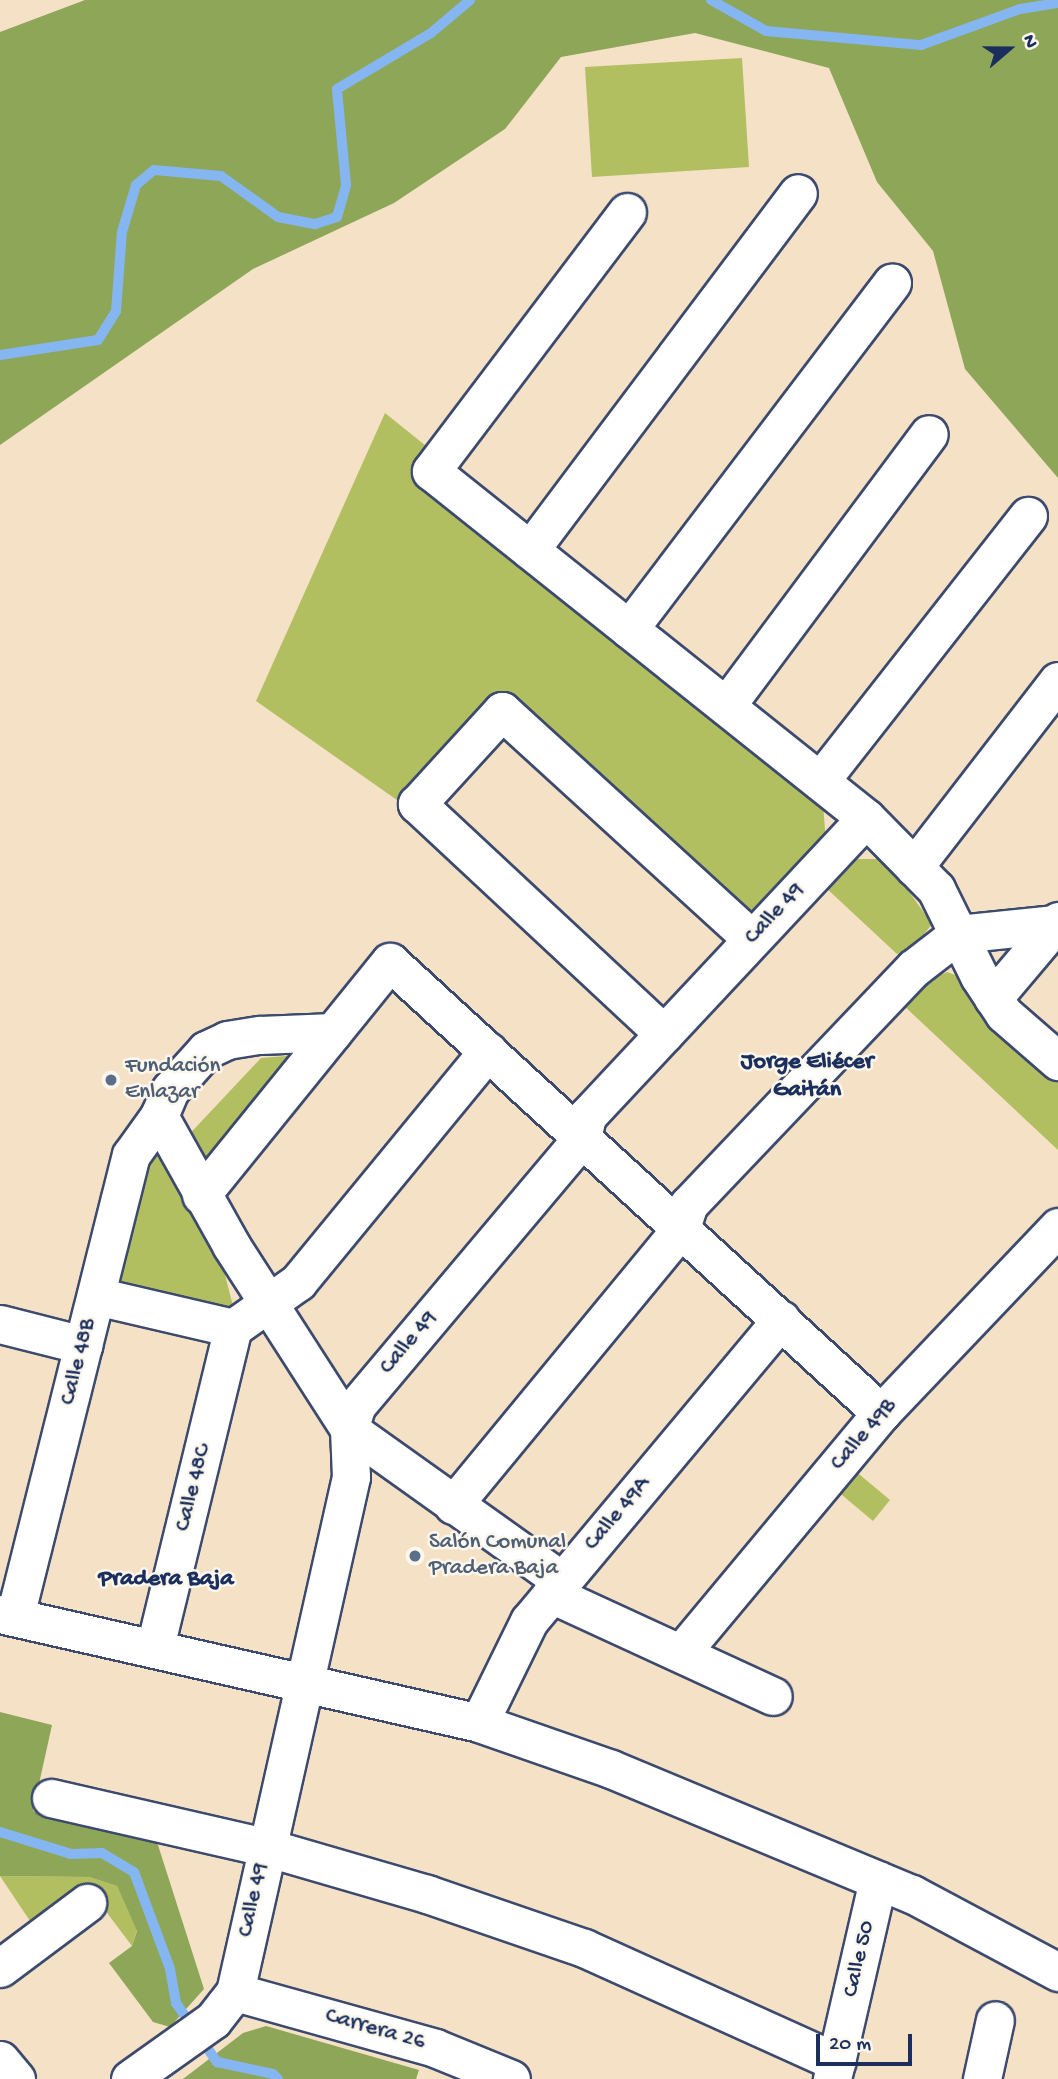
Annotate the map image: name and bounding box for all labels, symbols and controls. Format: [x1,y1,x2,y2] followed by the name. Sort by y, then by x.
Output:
[974,14,1044,84] north arrow
[1016,32,1042,51] text: N
[739,877,811,951] street label: Calle 49
[741,1049,873,1105] district label: Jorge Eliécer Gaitán
[125,1053,220,1107] place label: Fundación Enlazar
[103,1072,119,1088] marker: Fundación Enlazar
[374,1305,444,1381] street label: Calle 49
[55,1316,103,1408] street label: Calle 48B
[825,1393,903,1477] street label: Calle 49B
[170,1442,218,1534] street label: Calle 48C
[579,1471,657,1557] street label: Calle 49A
[429,1529,566,1583] place label: Salón Comunal Pradera Baja
[407,1548,423,1564] marker: Salón Comunal Pradera Baja
[99,1566,233,1594] district label: Pradera Baja
[233,1860,275,1940] street label: Calle 49
[838,1918,882,2000] street label: Calle 50
[322,2003,428,2057] street label: Carrera 26
[820,2020,916,2064] scale bar
[829,2033,871,2058] text: 20 m

